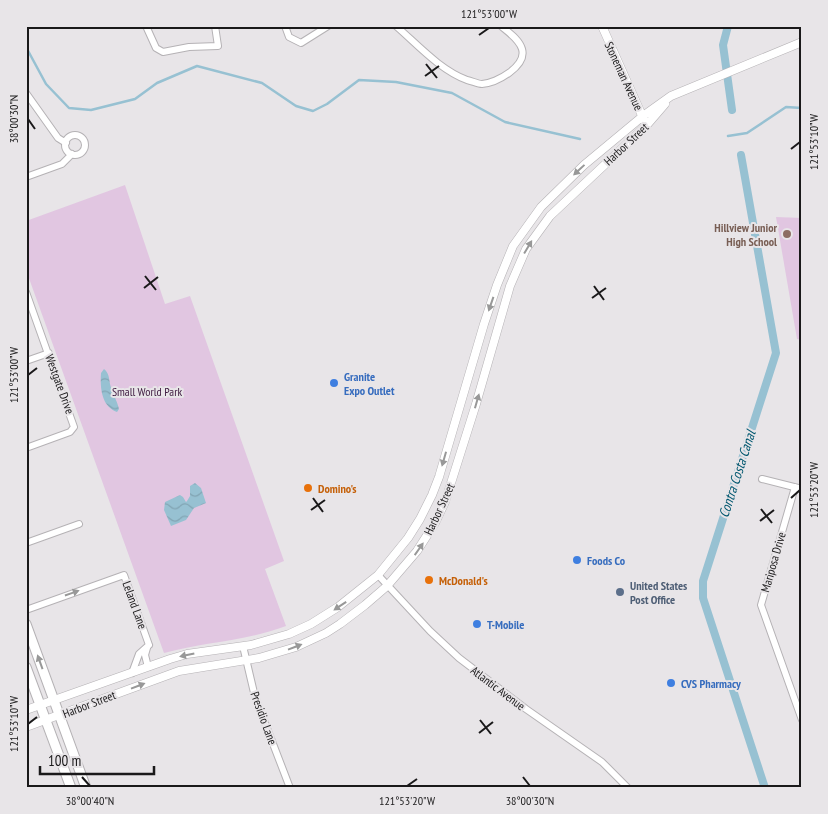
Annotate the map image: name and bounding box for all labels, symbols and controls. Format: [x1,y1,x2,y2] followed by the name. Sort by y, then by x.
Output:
[461,6,517,21] text: 121°53'00"W
[602,39,646,113] street label: Stoneman Avenue
[6,95,21,143] text: 38°00'30"N
[806,114,821,170] text: 121°53'10"W
[601,119,652,168] street label: Harbor Street
[573,164,585,176] one-way arrow
[714,220,777,249] place label: Hillview Junior High School
[781,228,793,240] marker: Hillview Junior High School
[524,241,533,254] one-way arrow
[487,296,494,311] one-way arrow
[6,347,21,403] text: 121°53'00"W
[42,352,78,416] street label: Westgate Drive
[344,369,395,398] place label: Granite Expo Outlet
[328,377,340,389] marker: Granite Expo Outlet
[112,384,182,399] park label: Small World Park
[474,393,482,408] one-way arrow
[714,427,760,520] water label: Contra Costa Canal
[439,452,447,467] one-way arrow
[806,462,821,518] text: 121°53'20"W
[420,480,458,537] street label: Harbor Street
[318,481,356,496] place label: Domino's
[302,482,314,494] marker: Domino's
[757,530,789,594] street label: Mariposa Drive
[414,542,424,556] one-way arrow
[587,553,626,568] place label: Foods Co
[571,554,583,566] marker: Foods Co
[439,573,488,588] place label: McDonald's
[423,574,435,586] marker: McDonald's
[630,578,687,607] place label: United States Post Office
[119,579,151,631] street label: Leland Lane
[614,586,626,598] marker: United States Post Office
[65,589,80,597] one-way arrow
[333,601,347,611] one-way arrow
[487,617,524,632] place label: T-Mobile
[471,618,483,630] marker: T-Mobile
[287,643,302,650] one-way arrow
[180,651,195,659] one-way arrow
[36,654,44,669] one-way arrow
[468,663,528,713] street label: Atlantic Avenue
[681,676,741,691] place label: CVS Pharmacy
[665,677,677,689] marker: CVS Pharmacy
[130,682,145,689] one-way arrow
[60,687,118,721] street label: Harbor Street
[247,689,281,747] street label: Presidio Lane
[6,696,21,752] text: 121°53'10"W
[40,744,154,776] scale bar
[48,751,81,770] text: 100 m
[66,793,114,808] text: 38°00'40"N
[379,793,435,808] text: 121°53'20"W
[506,793,554,808] text: 38°00'30"N

